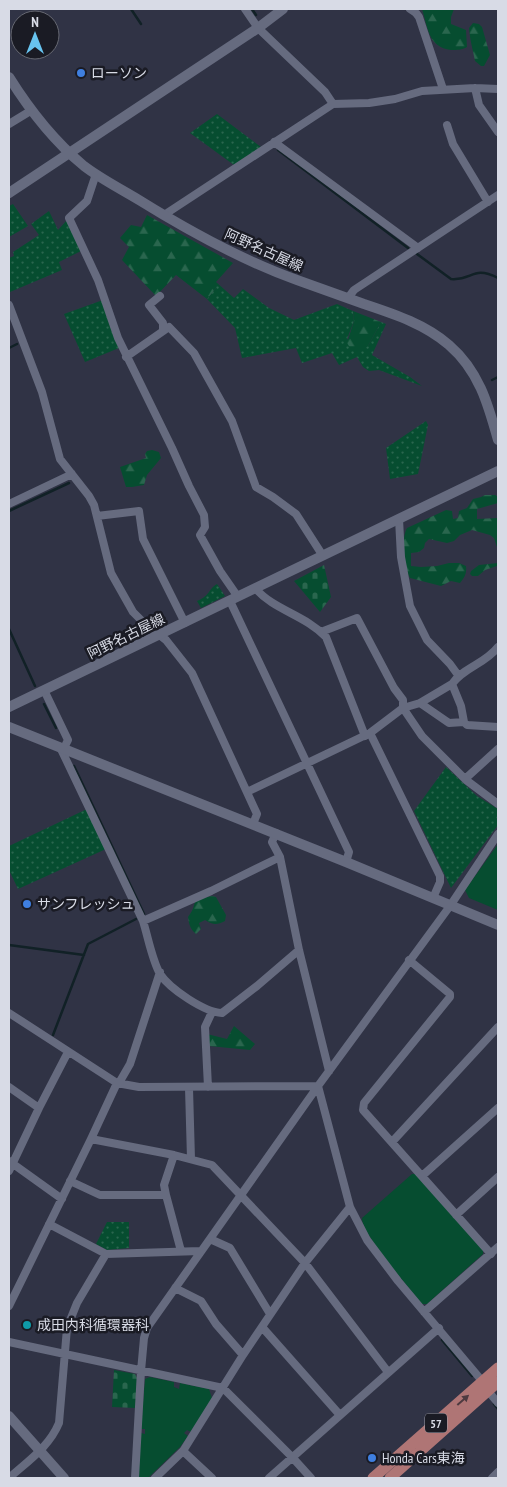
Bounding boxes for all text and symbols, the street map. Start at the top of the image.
north arrow [10,10,60,60]
text: N [31,13,39,31]
place label: ローソン [91,64,147,82]
marker: ローソン [75,67,87,79]
street label: 阿野名古屋線 [222,225,306,275]
street label: 阿野名古屋線 [84,609,168,663]
place label: サンフレッシュ [37,895,135,913]
marker: サンフレッシュ [21,898,33,910]
place label: 成田内科循環器科 [37,1316,149,1334]
marker: 成田内科循環器科 [21,1319,33,1331]
one-way arrow [456,1394,468,1406]
road number: 57 [425,1414,447,1432]
place label: Honda Cars東海 [382,1449,465,1467]
marker: Honda Cars東海 [366,1452,378,1464]

